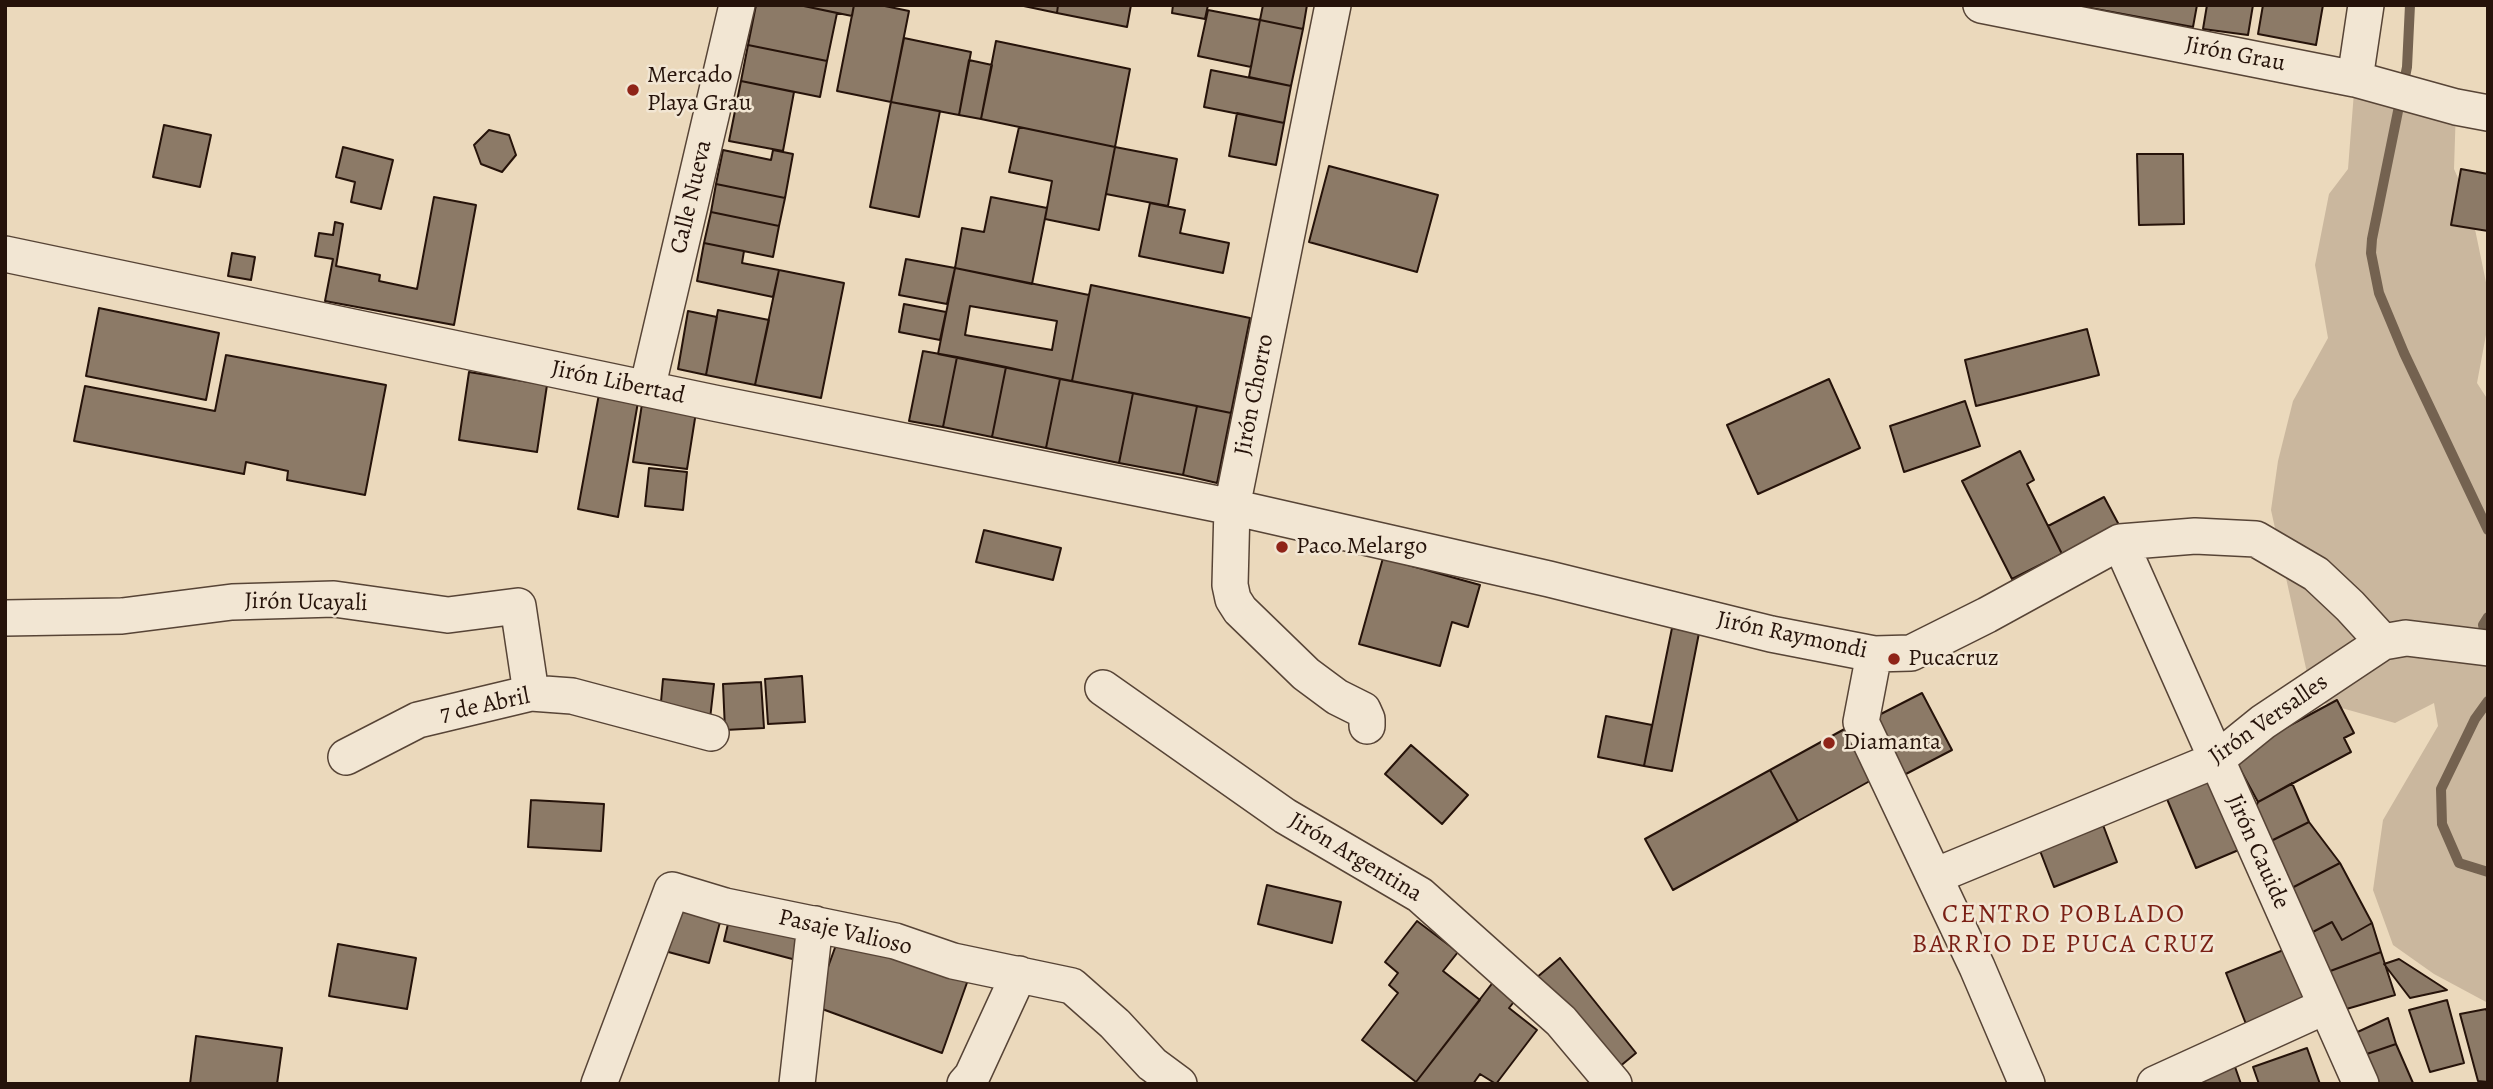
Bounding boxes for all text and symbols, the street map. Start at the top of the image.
street label: Jirón Grau [2182,31,2288,79]
place label: Mercado Playa Grau [647,62,752,118]
marker: Mercado Playa Grau [625,82,641,98]
street label: Calle Nueva [665,137,719,257]
street label: Jirón Chorro [1229,332,1281,458]
street label: Jirón Libertad [548,355,688,411]
place label: Paco Melargo [1296,533,1427,561]
marker: Paco Melargo [1274,539,1290,555]
street label: Jirón Ucayali [244,588,368,618]
street label: Jirón Raymondi [1714,606,1870,666]
place label: Pucacruz [1908,645,1999,673]
marker: Pucacruz [1886,651,1902,667]
street label: Jirón Versalles [2204,668,2334,772]
street label: 7 de Abril [438,682,532,730]
place label: Diamanta [1843,729,1941,757]
marker: Diamanta [1821,735,1837,751]
street label: Jirón Cauide [2219,790,2295,914]
street label: Jirón Argentina [1283,807,1427,909]
district label: CENTRO POBLADO BARRIO DE PUCA CRUZ [1914,900,2214,962]
street label: Pasaje Valioso [775,904,915,962]

